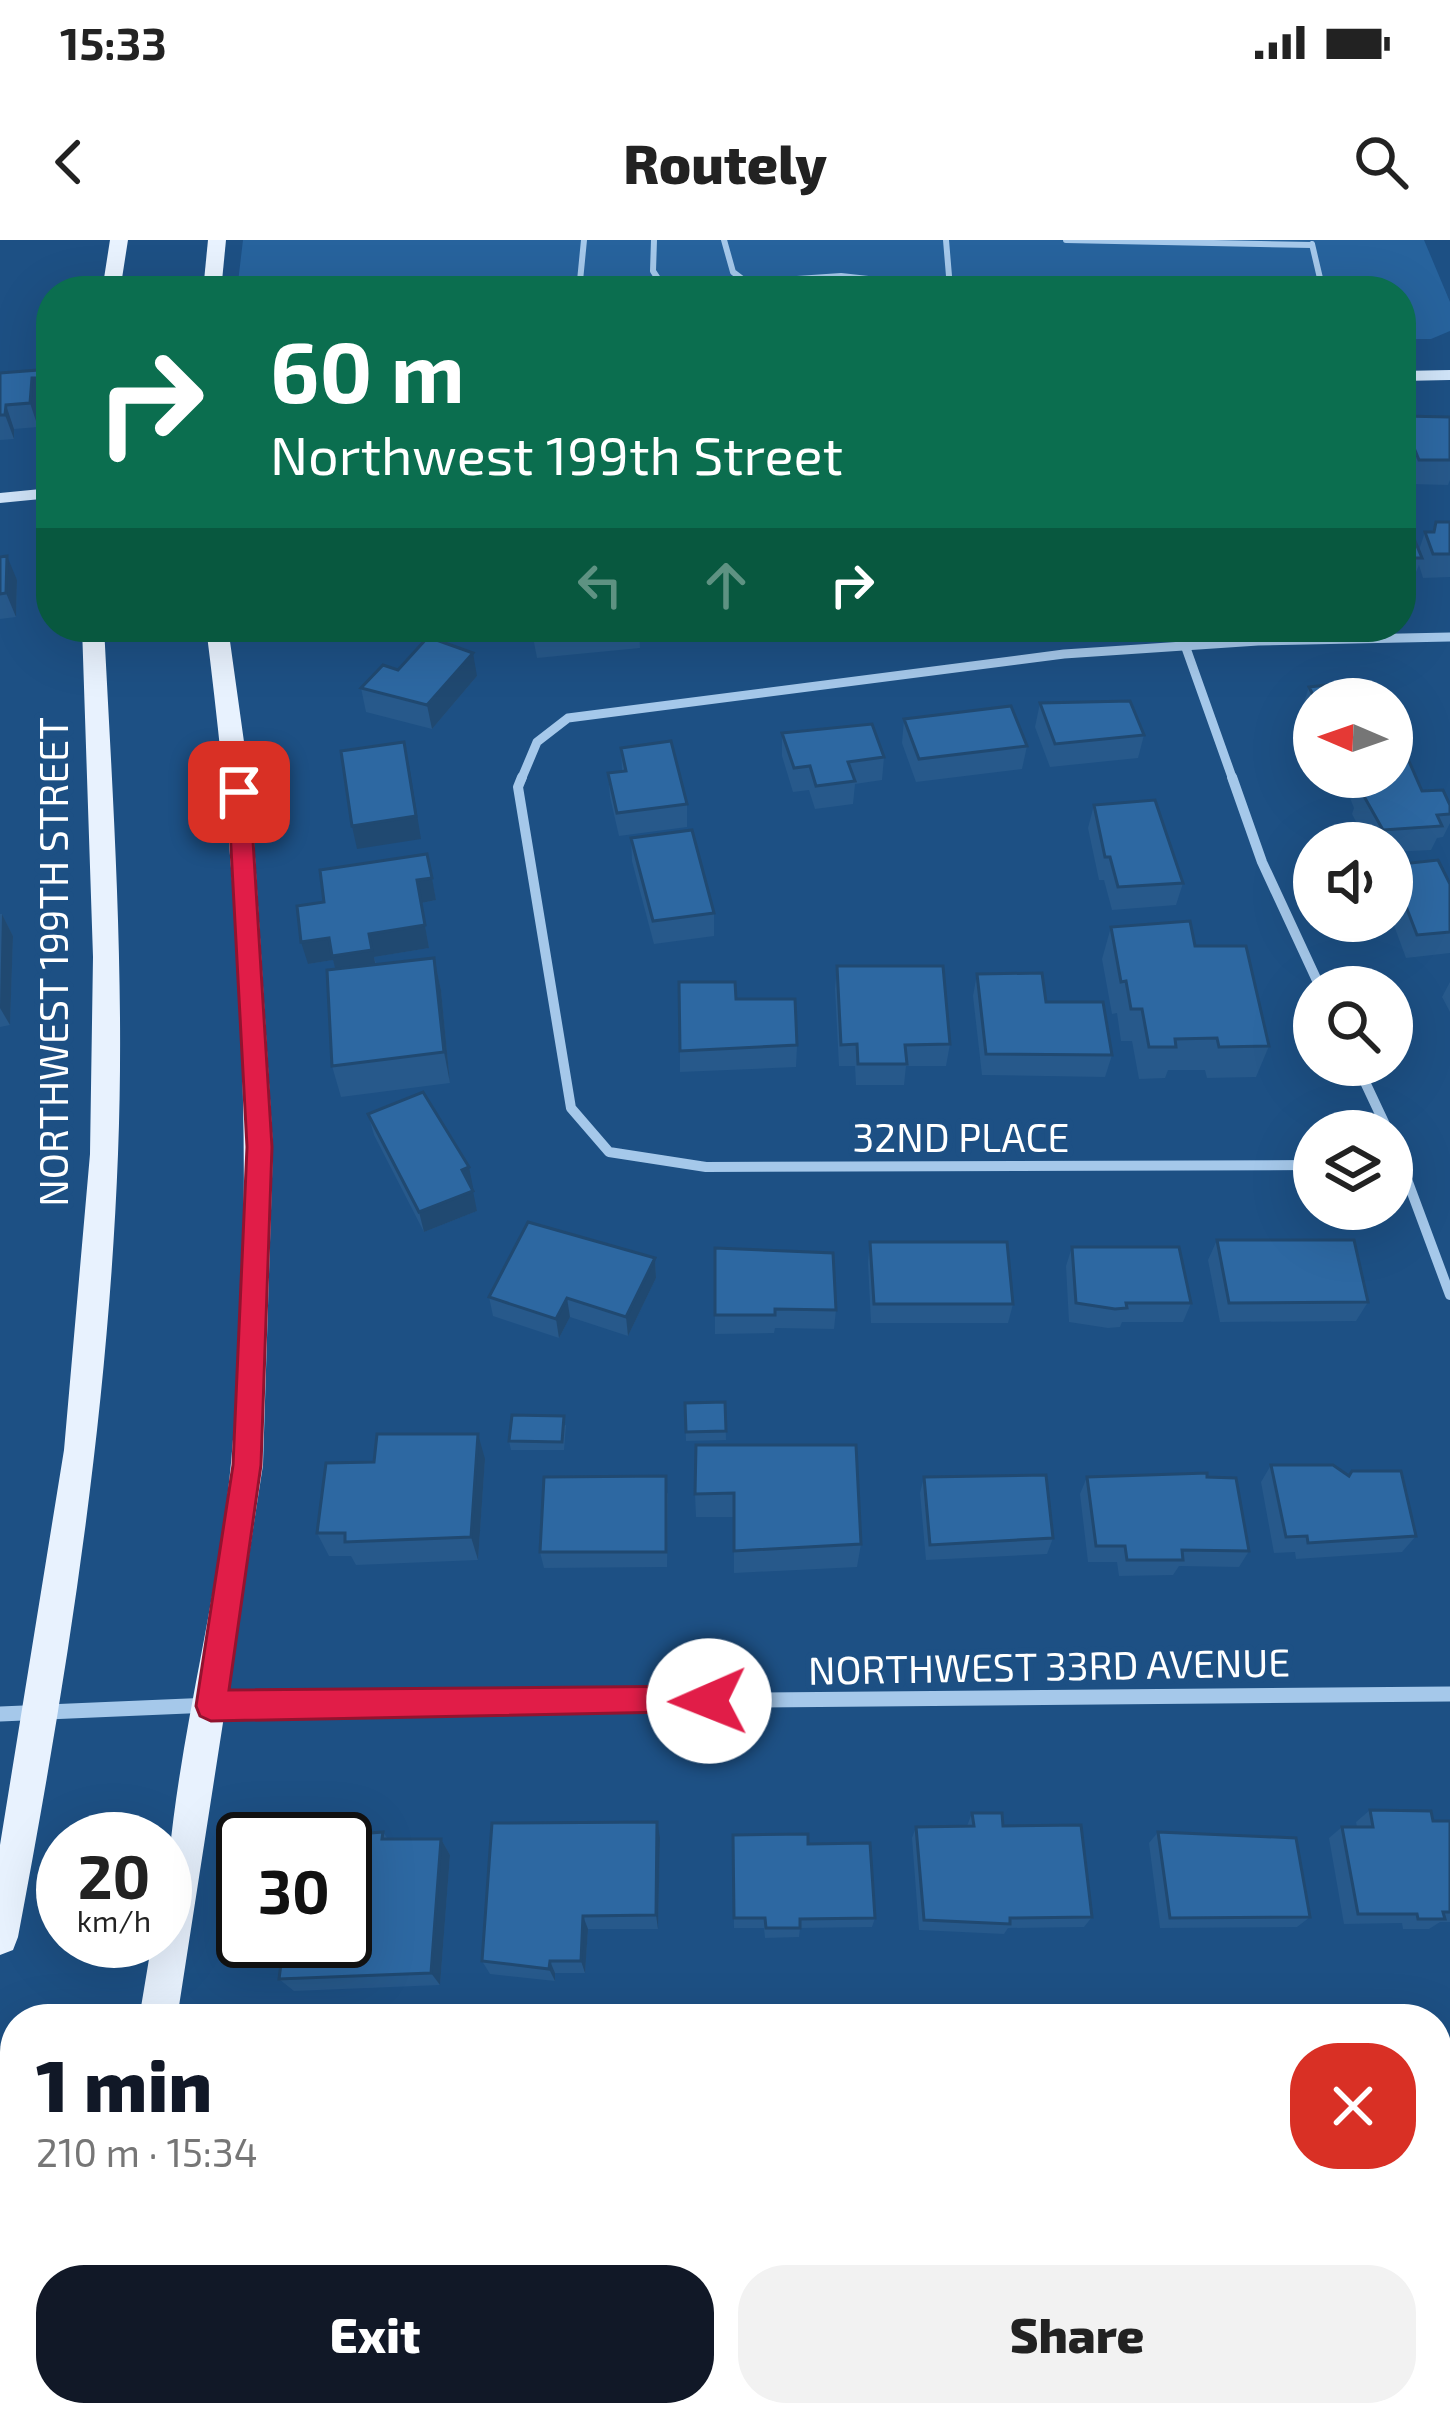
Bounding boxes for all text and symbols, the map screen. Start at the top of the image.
text: 15:33 [60,15,167,69]
icon: back [36,129,102,195]
icon: search [1348,129,1414,195]
text: Routely [623,130,827,195]
text: 60 m [270,319,465,420]
icon: right [72,324,228,480]
text: Northwest 199th Street [270,421,843,486]
icon: left [567,552,633,618]
icon: ahead [693,552,759,618]
icon: right [819,552,885,618]
north arrow [1293,678,1413,798]
map controls [1293,678,1413,1230]
street label: NORTHWEST 199TH STREET [29,717,76,1207]
pin [188,741,290,843]
icon: arrive [206,759,272,825]
button: sound [1293,822,1413,942]
button: search [1293,966,1413,1086]
button: layers [1293,1110,1413,1230]
street label: 32ND PLACE [853,1113,1069,1160]
street label: NORTHWEST 33RD AVENUE [808,1637,1290,1693]
position arrow [646,1638,772,1764]
speed limit sign: 30 [216,1812,372,1968]
text: 20 [78,1839,150,1911]
text: km/h [77,1902,151,1938]
text: 1 min [36,2040,212,2126]
button: close [1290,2043,1416,2169]
text: 210 m · 15:34 [36,2128,258,2175]
button: Exit [36,2265,714,2403]
button: Share [738,2265,1416,2403]

